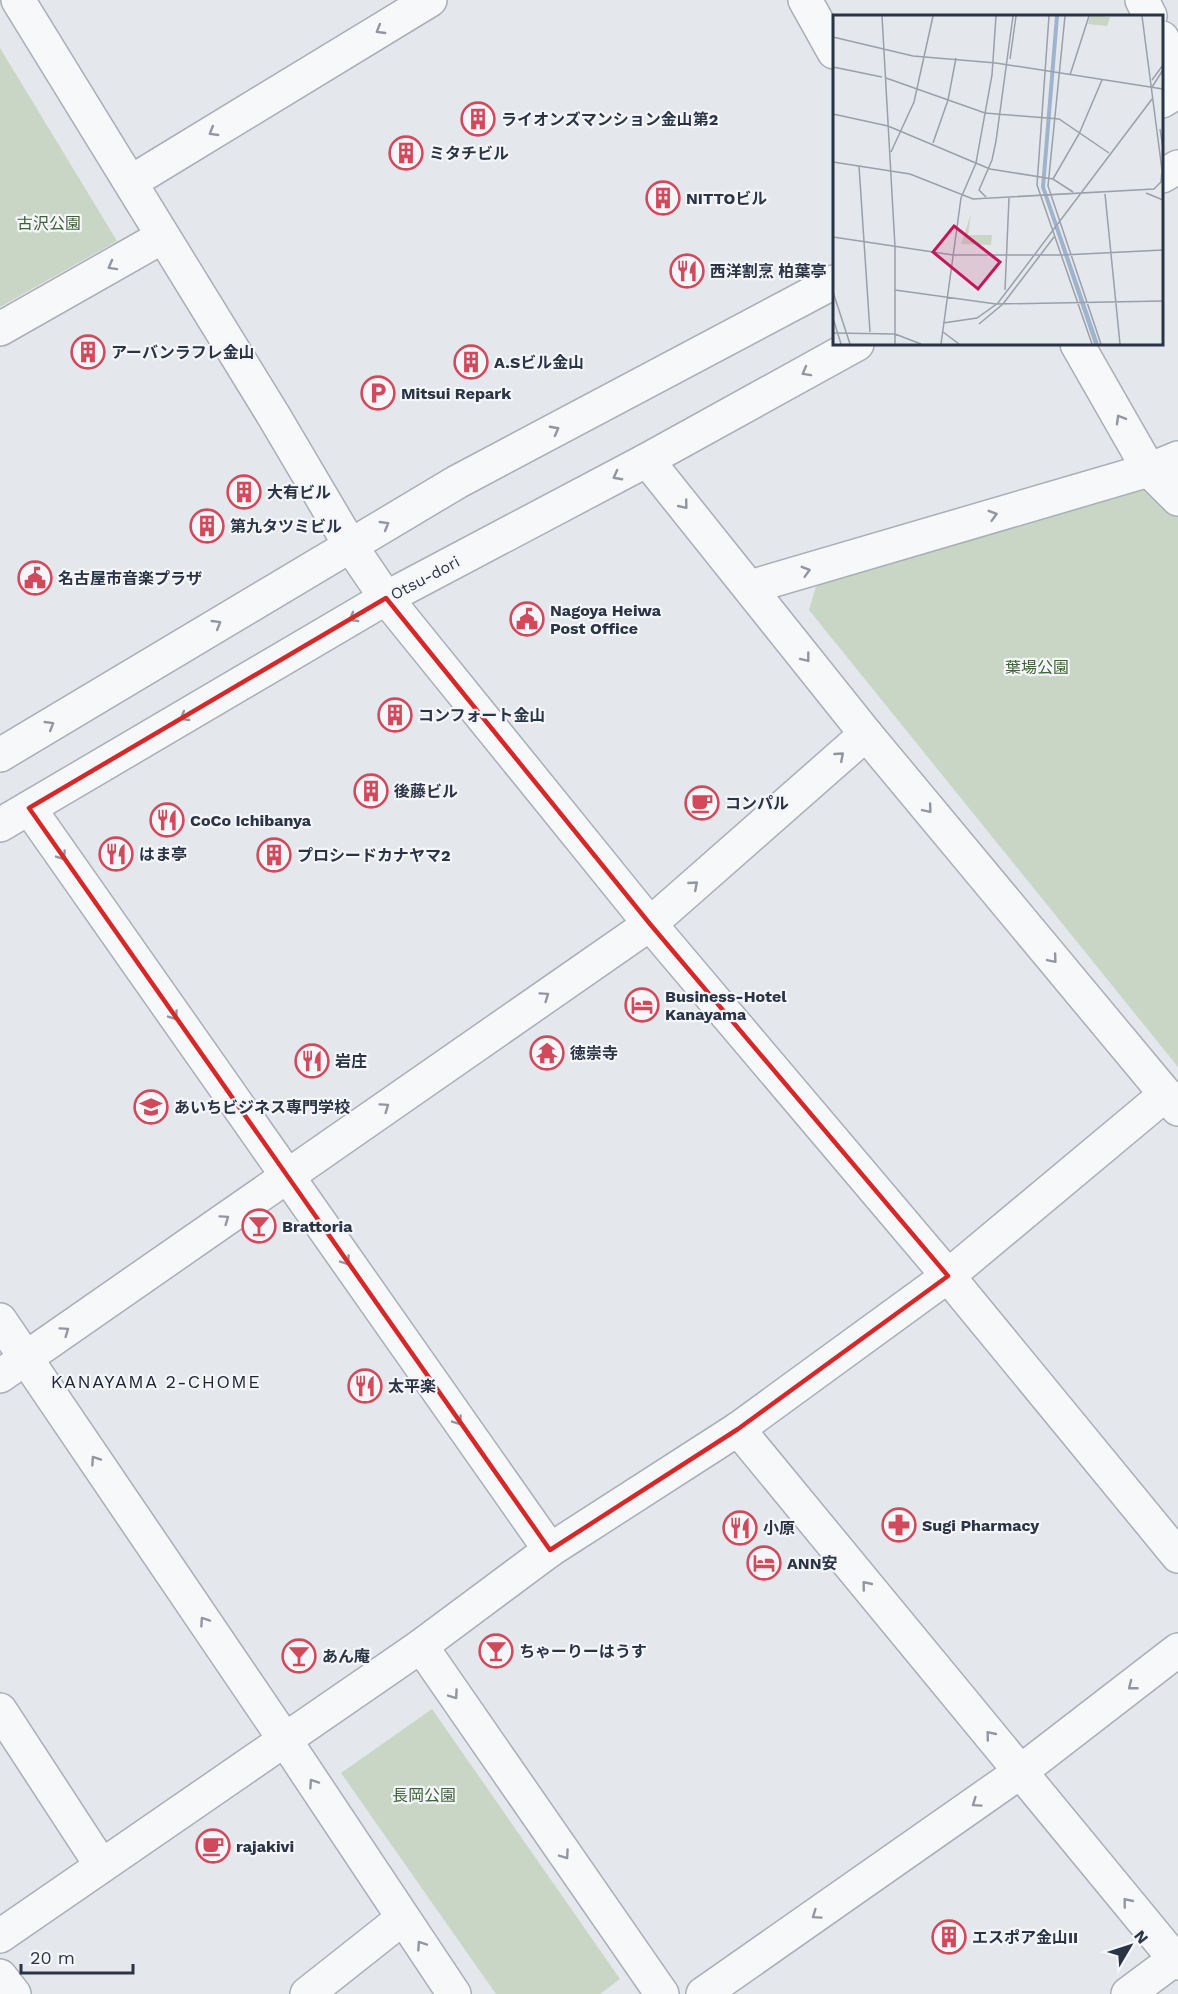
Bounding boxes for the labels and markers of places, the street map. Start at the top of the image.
building icon: ライオンズマンション金山第2 [460,101,496,137]
place label: ライオンズマンション金山第2 [501,110,718,129]
building icon: ミタチビル [388,135,424,171]
place label: ミタチビル [429,144,509,163]
building icon: NITTOビル [645,180,681,216]
place label: NITTOビル [686,189,767,208]
restaurant icon: 西洋割烹 柏葉亭 [669,253,705,289]
place label: 西洋割烹 柏葉亭 [710,262,827,281]
building icon: アーバンラフレ金山 [70,334,106,370]
place label: アーバンラフレ金山 [111,343,255,362]
building icon: A.Sビル金山 [453,344,489,380]
place label: A.Sビル金山 [494,353,584,372]
parking icon: Mitsui Repark [360,375,396,411]
place label: Mitsui Repark [401,384,511,403]
building icon: 大有ビル [226,474,262,510]
place label: 大有ビル [267,483,331,502]
building icon: 第九タツミビル [189,508,225,544]
place label: 第九タツミビル [230,517,342,536]
public building icon: 名古屋市音楽プラザ [17,560,53,596]
place label: 名古屋市音楽プラザ [58,569,202,588]
public building icon: Nagoya Heiwa Post Office [509,601,545,637]
place label: Nagoya Heiwa Post Office [550,601,662,638]
building icon: コンフォート金山 [377,697,413,733]
place label: コンフォート金山 [418,706,546,725]
building icon: 後藤ビル [353,773,389,809]
place label: 後藤ビル [394,782,458,801]
cafe icon: コンパル [684,785,720,821]
place label: コンパル [725,794,789,813]
restaurant icon: CoCo Ichibanya [149,802,185,838]
place label: CoCo Ichibanya [190,811,312,830]
restaurant icon: はま亭 [98,836,134,872]
building icon: プロシードカナヤマ2 [256,837,292,873]
place label: はま亭 [139,845,187,864]
place label: プロシードカナヤマ2 [297,846,451,865]
hotel icon: Business-Hotel Kanayama [624,987,660,1023]
place label: Business-Hotel Kanayama [665,987,787,1024]
temple icon: 徳崇寺 [529,1035,565,1071]
restaurant icon: 岩庄 [294,1043,330,1079]
place label: 徳崇寺 [570,1044,618,1063]
place label: 岩庄 [335,1052,367,1071]
school or university icon: あいちビジネス専門学校 [133,1089,169,1125]
place label: あいちビジネス専門学校 [174,1098,350,1117]
bar icon: Brattoria [241,1208,277,1244]
place label: Brattoria [282,1217,353,1236]
restaurant icon: 太平楽 [347,1368,383,1404]
place label: 太平楽 [388,1377,436,1396]
pharmacy icon: Sugi Pharmacy [881,1507,917,1543]
restaurant icon: 小原 [722,1510,758,1546]
place label: Sugi Pharmacy [922,1516,1040,1535]
place label: 小原 [763,1519,795,1538]
hotel icon: ANN安 [746,1545,782,1581]
place label: ANN安 [787,1554,838,1573]
bar icon: ちゃーりーはうす [478,1633,514,1669]
bar icon: あん庵 [281,1638,317,1674]
place label: ちゃーりーはうす [519,1642,647,1661]
place label: あん庵 [322,1647,370,1666]
cafe icon: rajakivi [195,1828,231,1864]
place label: rajakivi [236,1837,294,1856]
building icon: エスポア金山II [931,1919,967,1955]
place label: エスポア金山II [972,1928,1078,1947]

